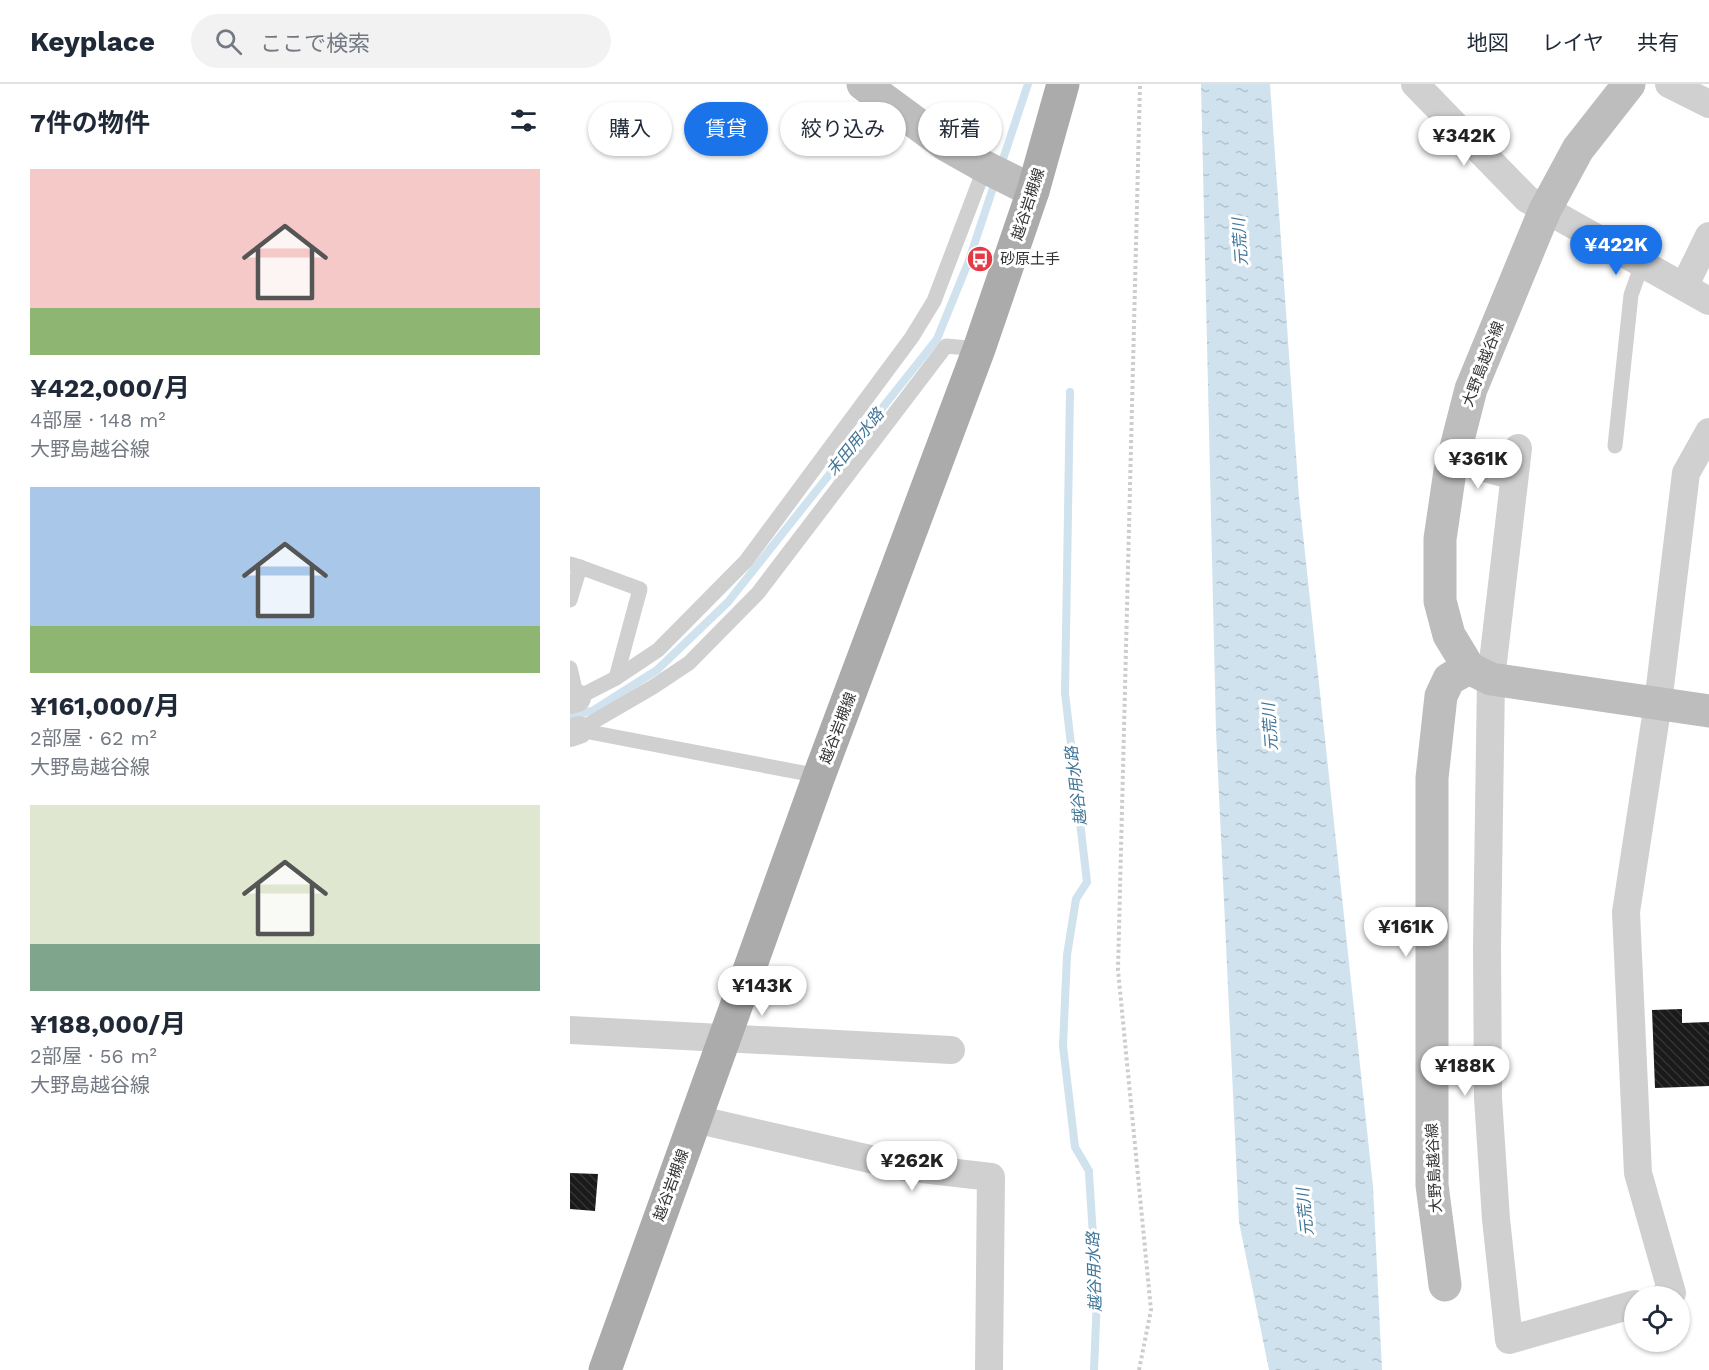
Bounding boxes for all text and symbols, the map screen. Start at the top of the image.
search box [191,14,611,68]
text: Keyplace [30,25,155,58]
icon: search [212,25,245,58]
text: 地図 [1467,30,1509,55]
text: レイヤ [1542,30,1604,55]
text: 共有 [1637,30,1679,55]
text: ここで検索 [260,31,370,56]
chip: 購入 [588,102,672,156]
chip: 賃貸 [684,102,768,156]
chip: 絞り込み [780,102,906,156]
chip: 新着 [918,102,1002,156]
icon: filters [507,104,540,137]
text: 7件の物件 [30,108,150,138]
pin: ¥342K [1422,116,1506,167]
text: ¥342K [1432,123,1496,147]
street label: 越谷岩槻線 [1008,166,1048,243]
icon: home [231,208,339,316]
water label: 元荒川 [1229,215,1251,267]
pin: ¥422K [1574,225,1658,276]
text: ¥422K [1584,232,1648,256]
bus stop icon: 砂原土手 [965,244,995,274]
place label: 砂原土手 [1000,250,1060,268]
street label: 大野島越谷線 [1458,319,1508,409]
text: ¥422,000/月 [30,373,190,403]
water label: 末田用水路 [822,403,889,479]
text: 4部屋 · 148 m² [30,408,166,432]
text: 大野島越谷線 [30,437,150,461]
pin: ¥361K [1436,439,1520,490]
text: ¥361K [1448,446,1508,470]
icon: home [231,526,339,634]
street label: 越谷岩槻線 [816,690,860,767]
text: ¥161,000/月 [30,691,180,721]
water label: 元荒川 [1259,700,1281,752]
text: 2部屋 · 62 m² [30,726,157,750]
water label: 越谷用水路 [1061,743,1090,827]
text: 大野島越谷線 [30,755,150,779]
icon: home [231,844,339,952]
pin: ¥161K [1364,907,1448,958]
text: ¥161K [1378,914,1434,938]
pin: ¥143K [720,966,804,1017]
text: ¥143K [732,973,792,997]
text: ¥188,000/月 [30,1009,186,1039]
text: 2部屋 · 56 m² [30,1044,157,1068]
pin: ¥188K [1423,1046,1507,1097]
text: ¥188K [1435,1053,1495,1077]
text: 大野島越谷線 [30,1073,150,1097]
street label: 大野島越谷線 [1423,1123,1445,1213]
pin: ¥262K [870,1141,954,1192]
street label: 越谷岩槻線 [649,1147,692,1224]
text: ¥262K [880,1148,944,1172]
water label: 元荒川 [1293,1185,1317,1237]
water label: 越谷用水路 [1083,1230,1105,1312]
map controls [1624,1286,1690,1352]
button: locate [1624,1286,1690,1352]

